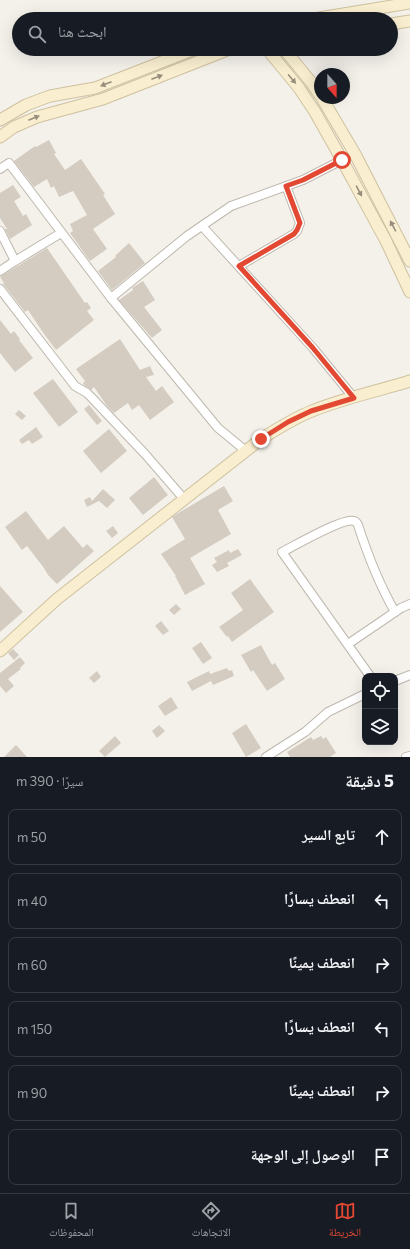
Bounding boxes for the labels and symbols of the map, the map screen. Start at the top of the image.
north arrow [314,68,350,104]
one-way arrow [152,74,164,80]
one-way arrow [287,74,296,85]
one-way arrow [100,81,112,87]
one-way arrow [28,115,40,121]
route start [333,151,351,169]
one-way arrow [355,185,362,196]
one-way arrow [389,220,396,232]
route end [252,430,270,448]

